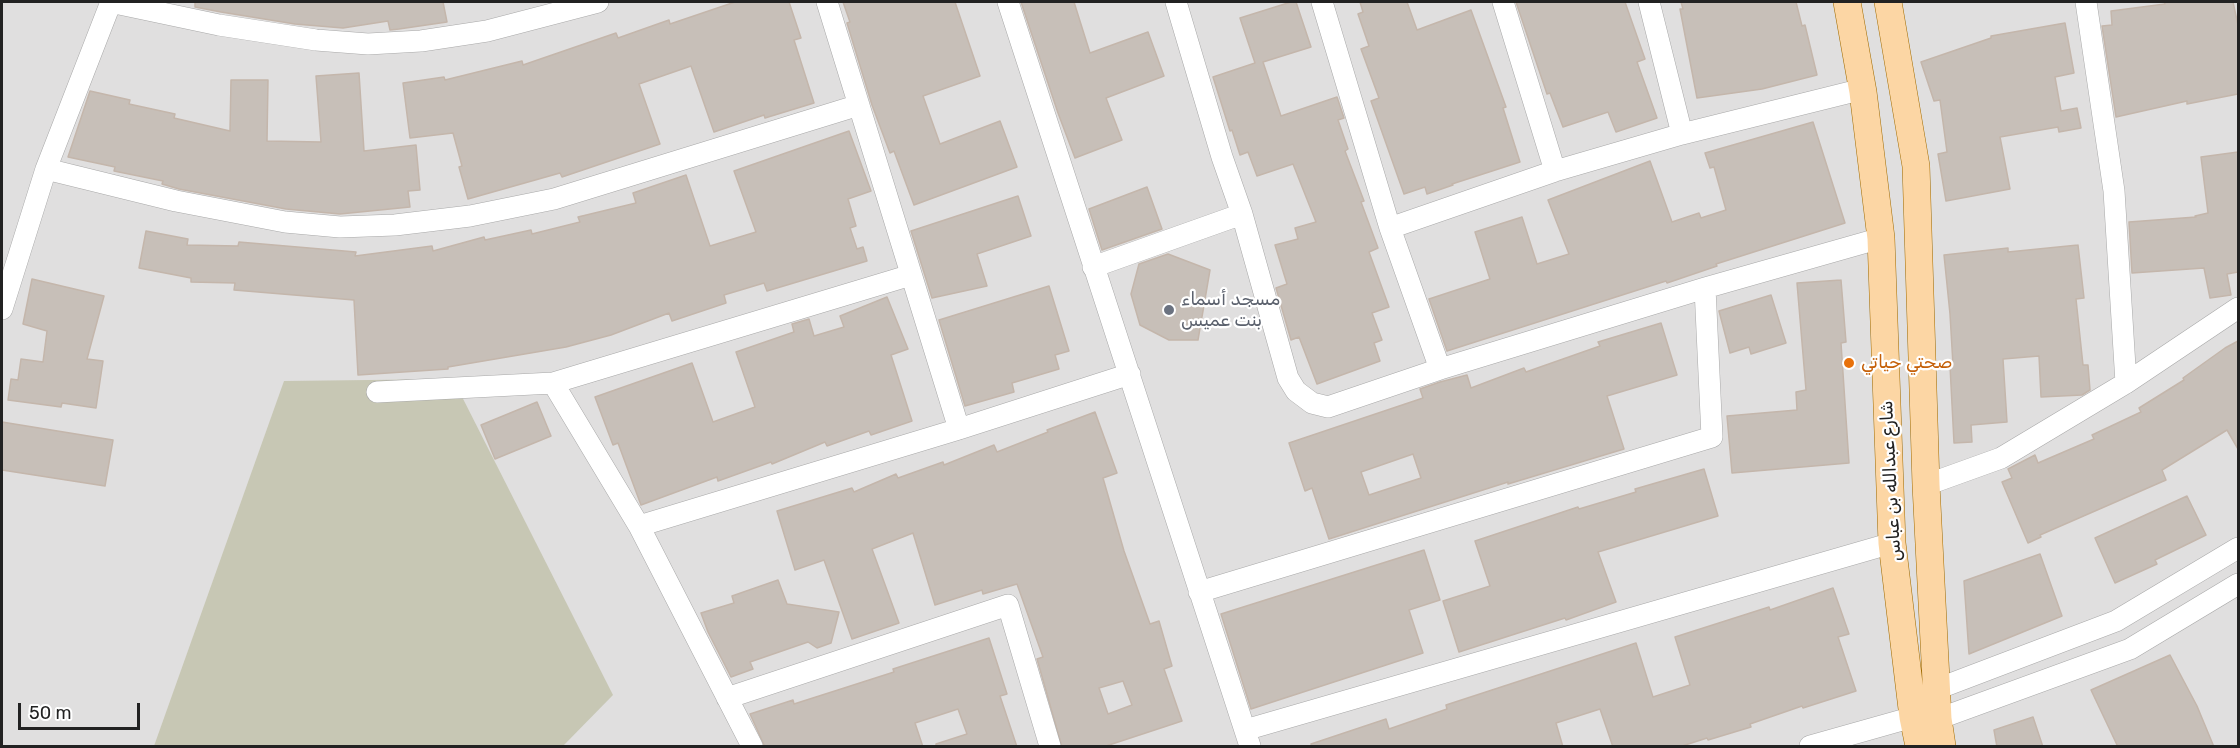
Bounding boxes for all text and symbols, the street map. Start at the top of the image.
place label: مسجد أسماء بنت عميس [1181,289,1280,332]
marker: مسجد أسماء بنت عميس [1162,303,1176,317]
place label: صحتي حياتي [1861,352,1952,374]
marker: صحتي حياتي [1842,356,1856,370]
street label: شارع عبدالله بن عباس [1876,400,1906,562]
scale bar [21,691,142,729]
text: 50 m [29,702,72,724]

